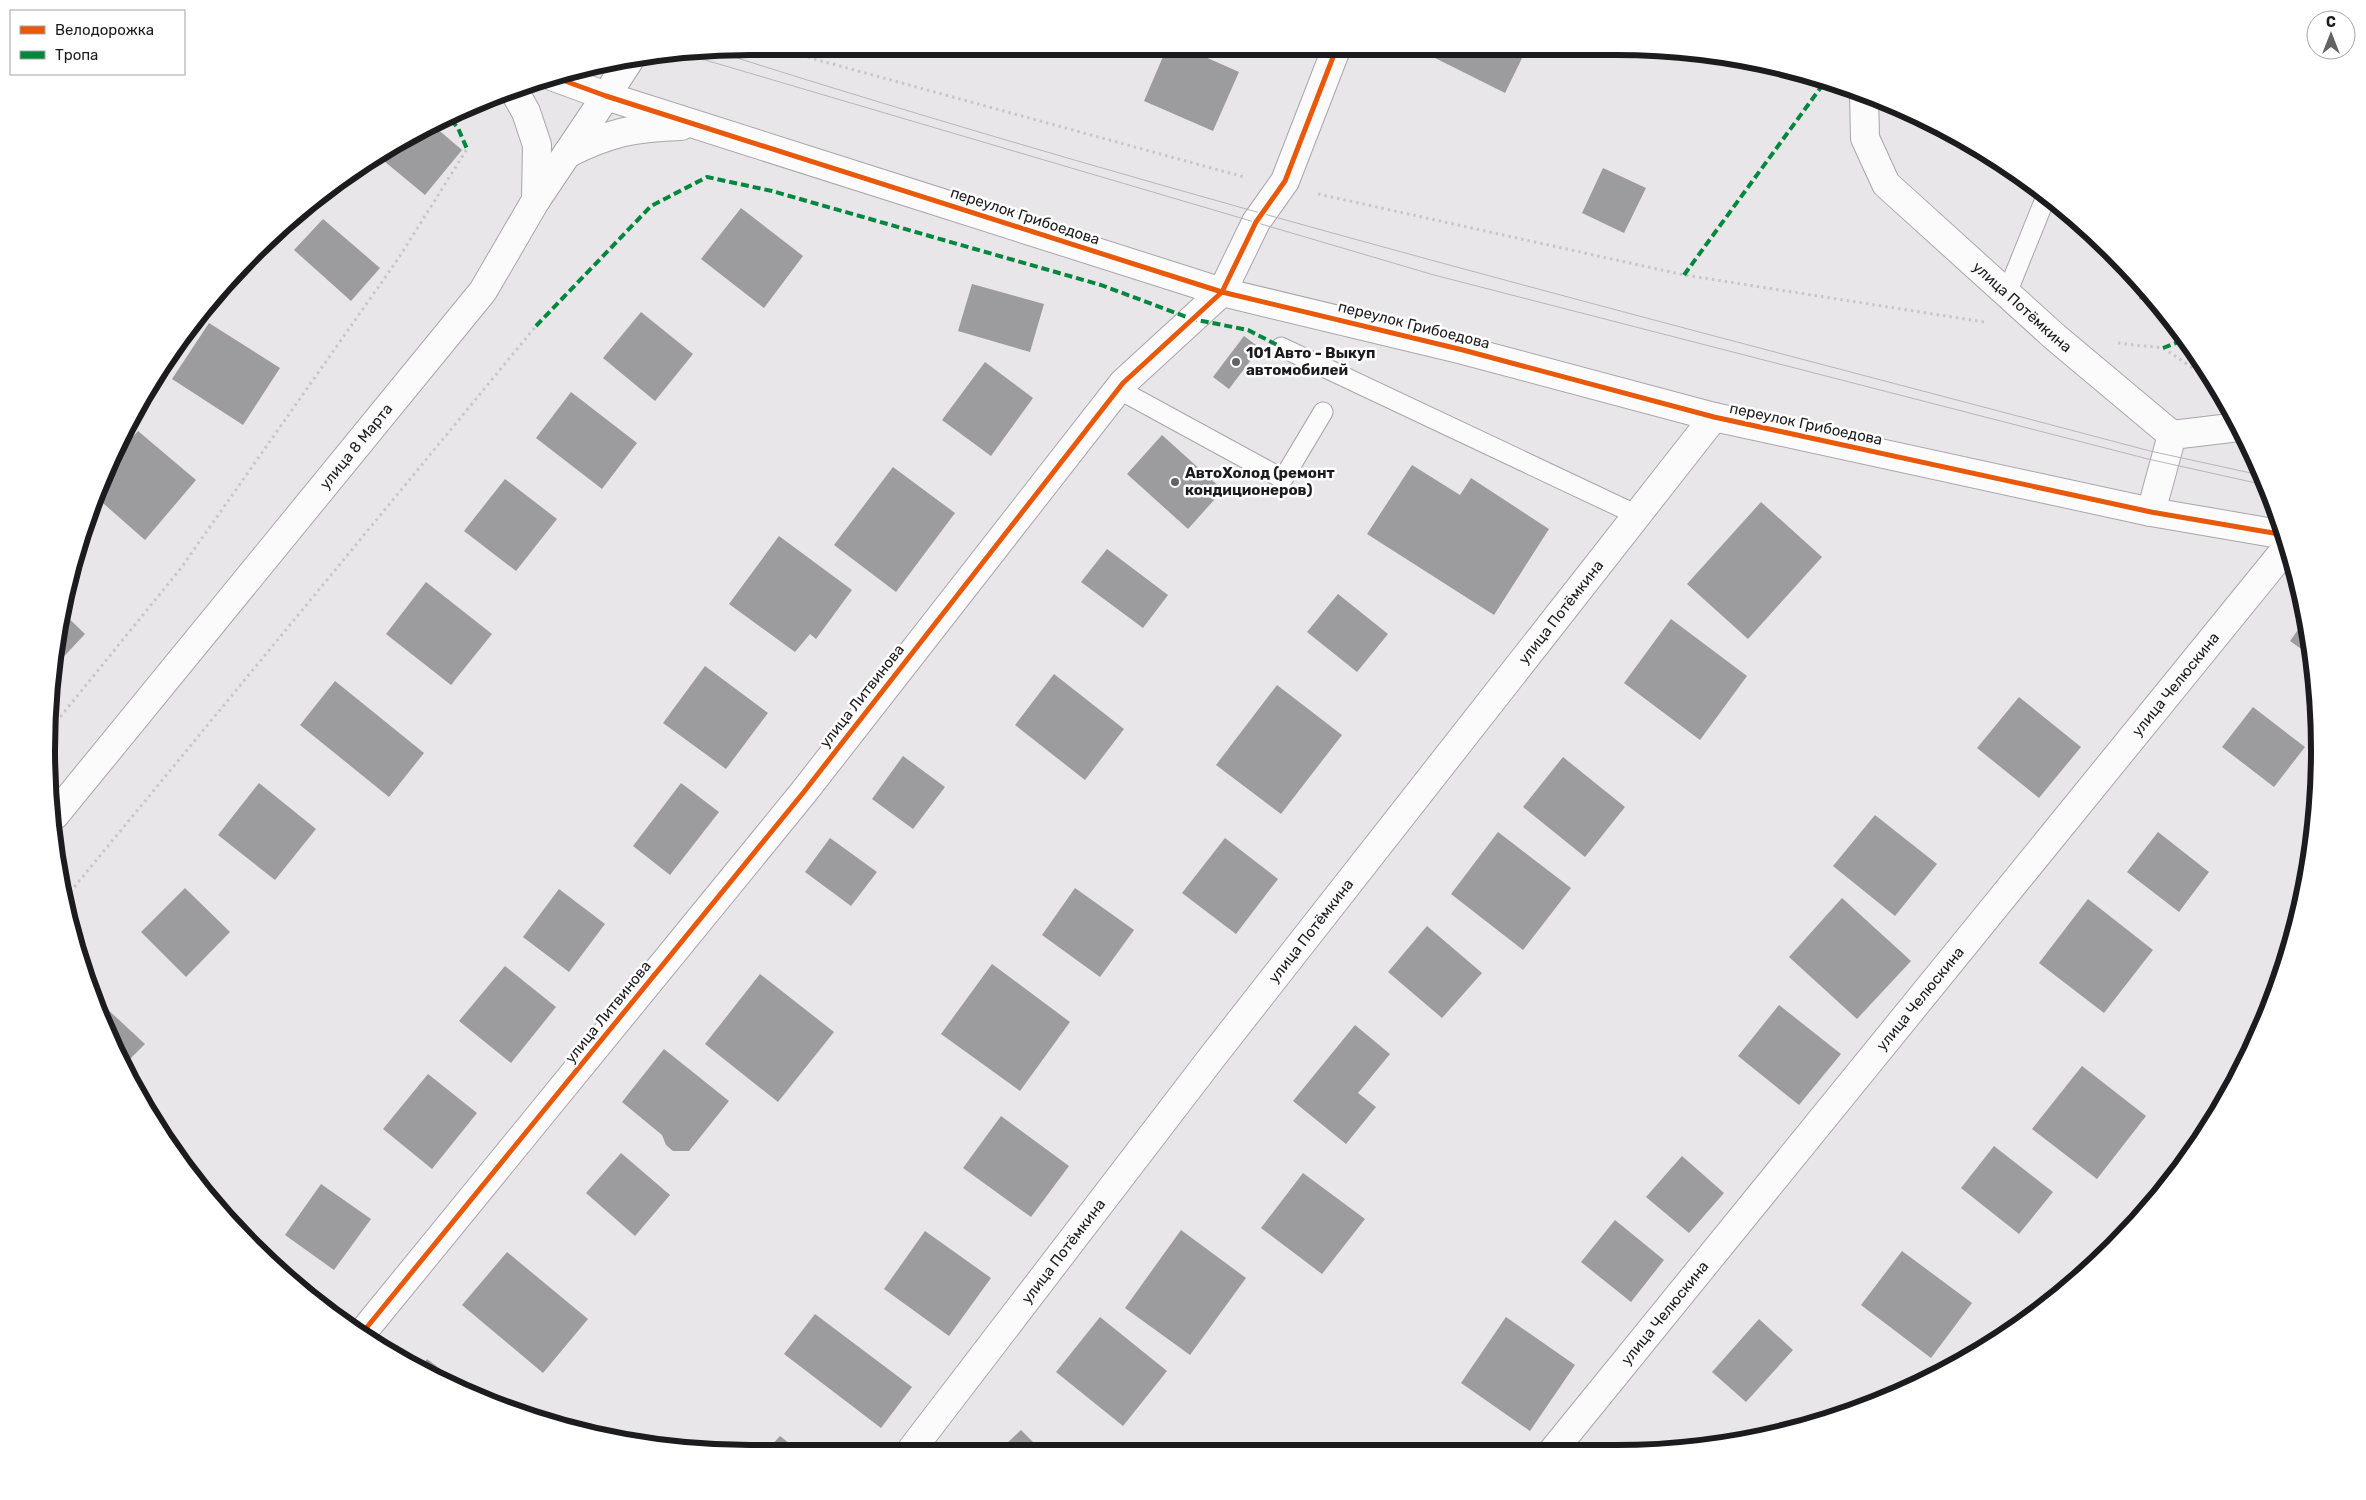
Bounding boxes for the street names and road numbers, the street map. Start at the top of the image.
street label: переулок Грибоедова [948,183,1102,249]
street label: улица Потёмкина [1969,258,2075,356]
street label: переулок Грибоедова [1336,297,1492,353]
street label: переулок Грибоедова [1728,399,1884,449]
street label: улица 8 Марта [316,400,396,493]
street label: улица Потёмкина [1515,557,1607,668]
street label: улица Челюскина [2128,629,2223,740]
street label: улица Литвинова [816,641,908,751]
street label: улица Потёмкина [1265,875,1357,986]
street label: улица Челюскина [1873,943,1968,1054]
street label: улица Литвинова [561,957,655,1067]
street label: улица Потёмкина [1018,1195,1109,1307]
street label: улица Челюскина [1617,1257,1712,1369]

